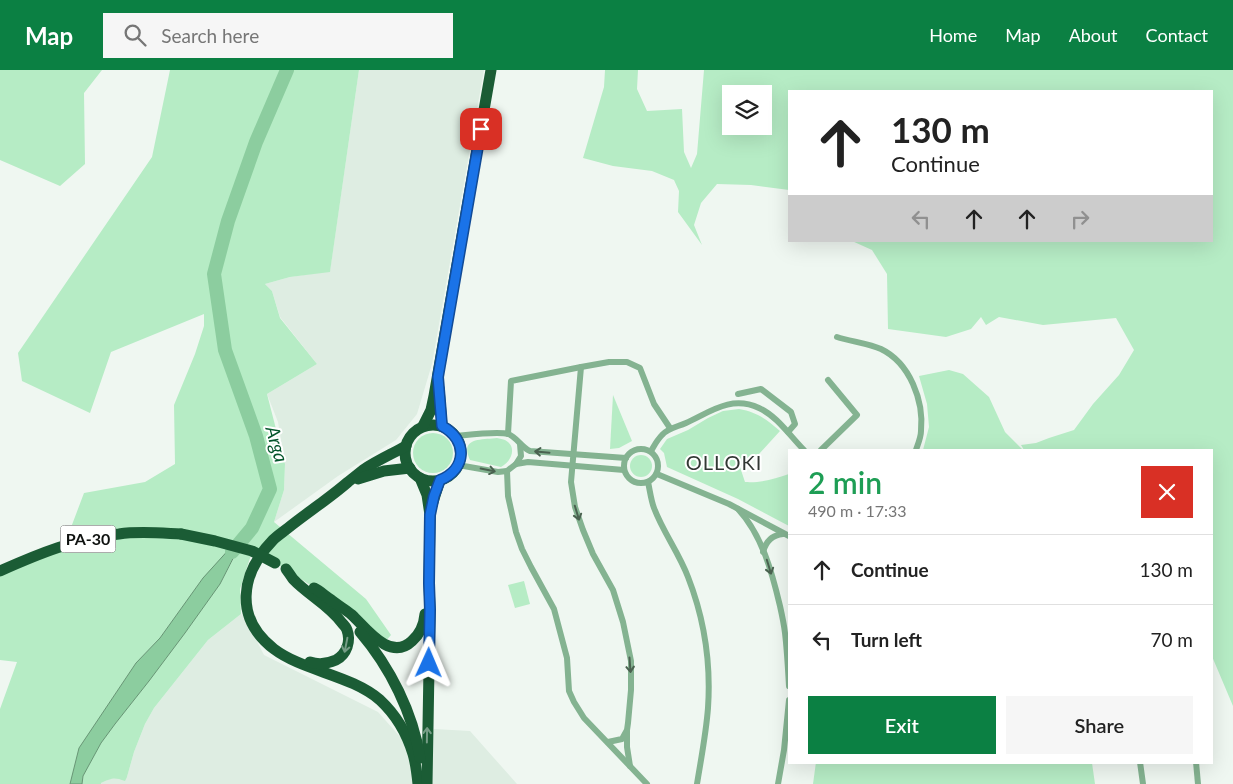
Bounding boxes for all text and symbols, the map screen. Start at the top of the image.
search box [103,13,453,58]
text: Map [25,21,73,50]
icon: search [121,21,149,49]
text: Search here [161,24,259,47]
text: Home [929,24,977,46]
text: Map [1005,24,1041,46]
text: About [1069,24,1118,46]
text: Contact [1146,24,1208,46]
map controls [722,85,772,135]
button: layers [722,85,772,135]
pin [460,108,502,150]
text: 130 m [891,108,990,150]
icon: ahead [808,110,873,175]
icon: arrive [467,115,495,143]
text: Continue [891,150,980,177]
icon: left [907,205,935,233]
icon: ahead [960,205,988,233]
icon: ahead [1013,205,1041,233]
icon: right [1066,205,1094,233]
water label: Arga [261,422,294,465]
one-way arrow [535,447,551,456]
district label: OLLOKI [686,450,762,474]
text: 2 min [808,464,882,500]
one-way arrow [480,466,496,475]
button: close [1141,466,1193,518]
text: 490 m · 17:33 [808,501,907,520]
one-way arrow [573,504,582,520]
road number: PA-30 [61,526,116,552]
icon: ahead [808,556,836,584]
one-way arrow [764,558,774,574]
text: Continue [851,558,929,581]
text: 130 m [1139,558,1193,581]
icon: left [808,626,836,654]
text: Turn left [851,628,922,651]
text: 70 m [1150,628,1193,651]
one-way arrow [341,636,350,652]
position arrow [402,636,454,688]
one-way arrow [626,657,635,673]
button: Exit [808,696,996,754]
button: Share [1006,696,1193,754]
one-way arrow [423,728,432,744]

